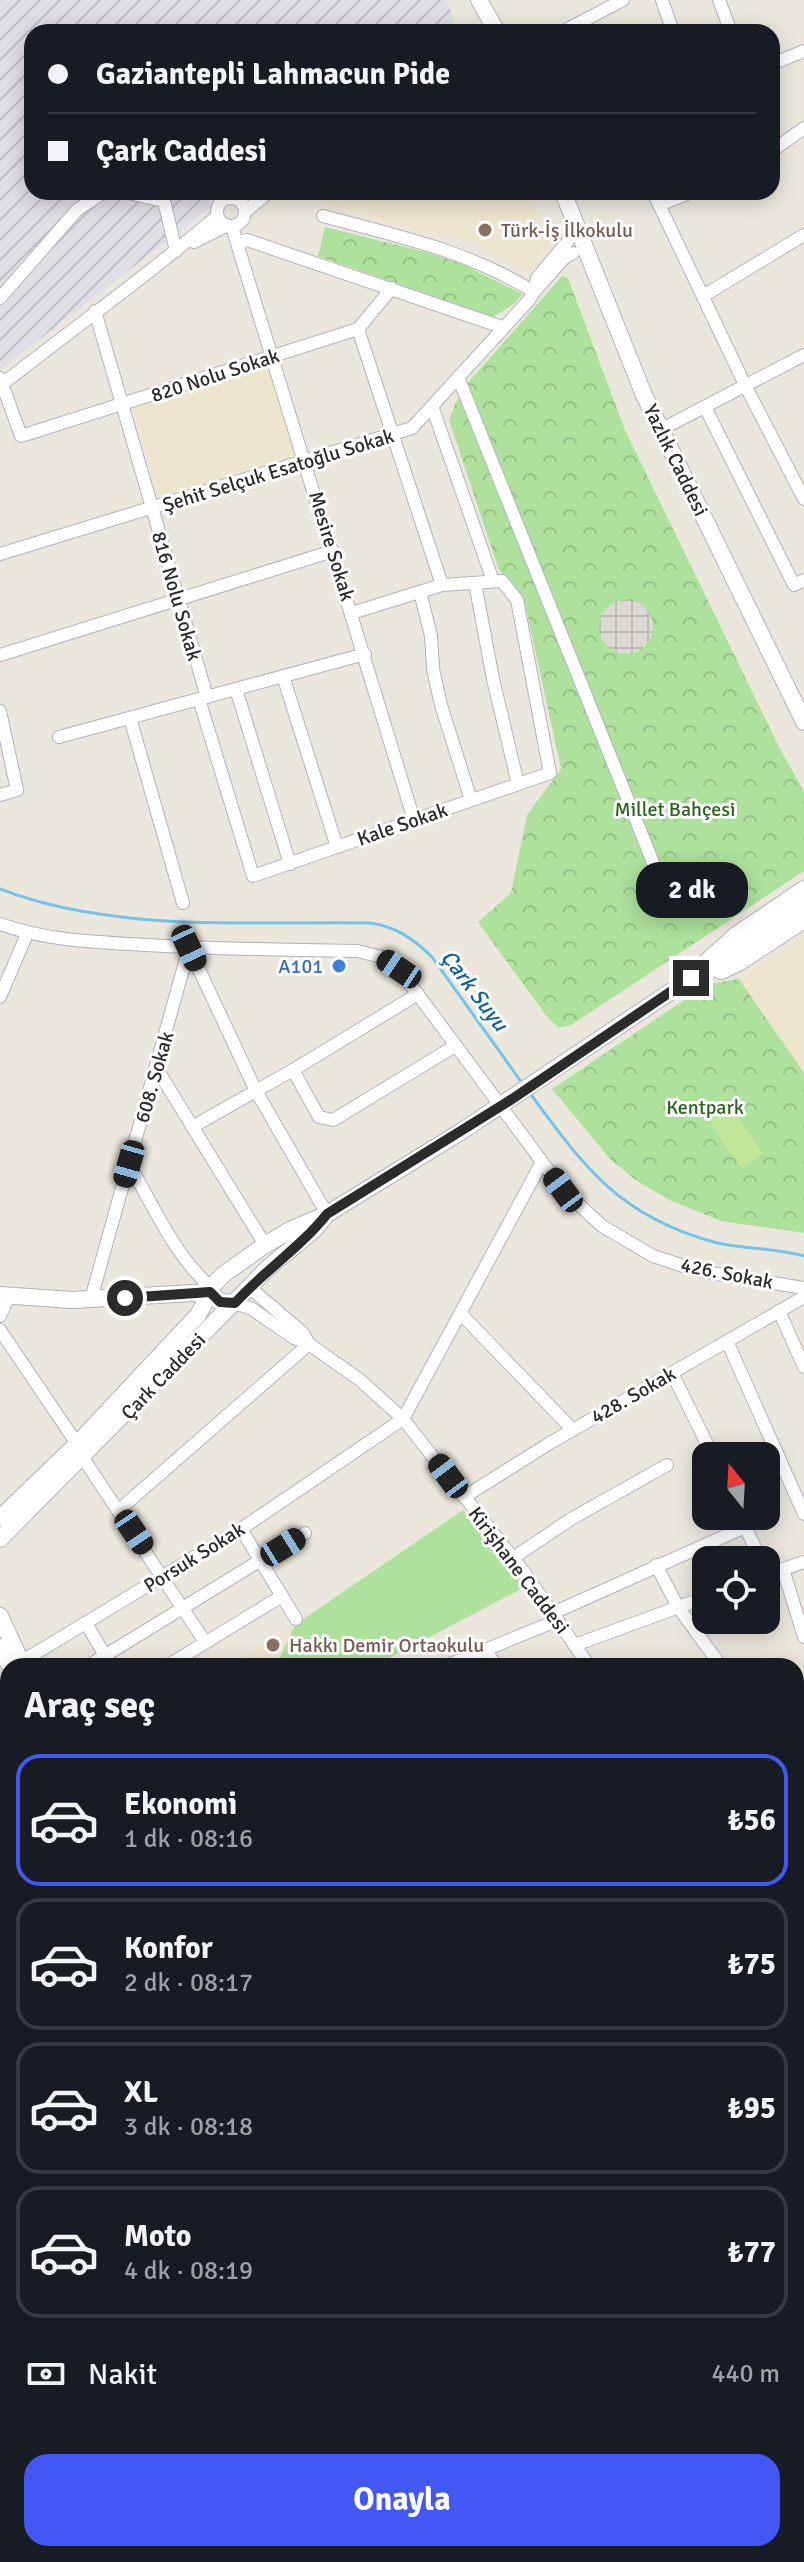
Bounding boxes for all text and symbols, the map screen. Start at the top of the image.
text: Gaziantepli Lahmacun Pide [96,56,450,93]
text: Çark Caddesi [96,133,267,170]
place label: Türk-İş İlkokulu [501,218,633,243]
marker: Türk-İş İlkokulu [476,221,494,239]
street label: 820 Nolu Sokak [148,343,283,408]
street label: Yazlık Caddesi [638,400,713,520]
street label: Şehit Selçuk Esatoğlu Sokak [159,423,397,518]
street label: Mesire Sokak [303,488,360,604]
street label: 816 Nolu Sokak [146,529,207,664]
street label: Kale Sokak [354,797,451,852]
park label: Millet Bahçesi [615,797,735,822]
callout: 2 dk [635,862,747,918]
text: 2 dk [668,874,716,906]
car [168,921,210,975]
water label: Çark Suyu [435,944,515,1038]
car [372,946,426,992]
place label: A101 [278,954,323,979]
marker: A101 [330,957,348,975]
route end [673,960,709,996]
street label: 608. Sokak [130,1029,179,1126]
park label: Kentpark [666,1095,744,1120]
car [111,1138,147,1190]
car [539,1164,587,1216]
street label: 426. Sokak [678,1252,775,1295]
route start [107,1280,143,1316]
street label: Çark Caddesi [116,1328,211,1425]
street label: 428. Sokak [586,1361,680,1430]
north arrow [692,1442,780,1530]
map controls [692,1442,780,1634]
car [424,1450,472,1502]
street label: Kirişhane Caddesi [463,1502,575,1639]
car [111,1505,157,1559]
street label: Porsuk Sokak [139,1517,249,1598]
car [256,1524,310,1570]
button: locate [692,1546,780,1634]
place label: Hakkı Demir Ortaokulu [289,1633,484,1658]
marker: Hakkı Demir Ortaokulu [264,1636,282,1654]
text: Araç seç [24,1683,155,1728]
icon: car [28,1784,100,1856]
text: Ekonomi [124,1786,237,1823]
text: ₺56 [727,1802,776,1839]
text: 1 dk · 08:16 [124,1823,253,1855]
icon: car [28,1928,100,2000]
text: Konfor [124,1930,213,1967]
text: ₺75 [727,1946,776,1983]
text: 2 dk · 08:17 [124,1967,253,1999]
icon: car [28,2072,100,2144]
text: XL [124,2074,158,2111]
text: ₺95 [727,2090,776,2127]
text: 3 dk · 08:18 [124,2111,253,2143]
icon: car [28,2216,100,2288]
text: Moto [124,2218,191,2255]
text: ₺77 [727,2234,776,2271]
text: 4 dk · 08:19 [124,2255,253,2287]
icon: cash [24,2352,68,2396]
text: Nakit [88,2356,157,2393]
text: 440 m [711,2358,780,2390]
button: Onayla [24,2454,780,2546]

